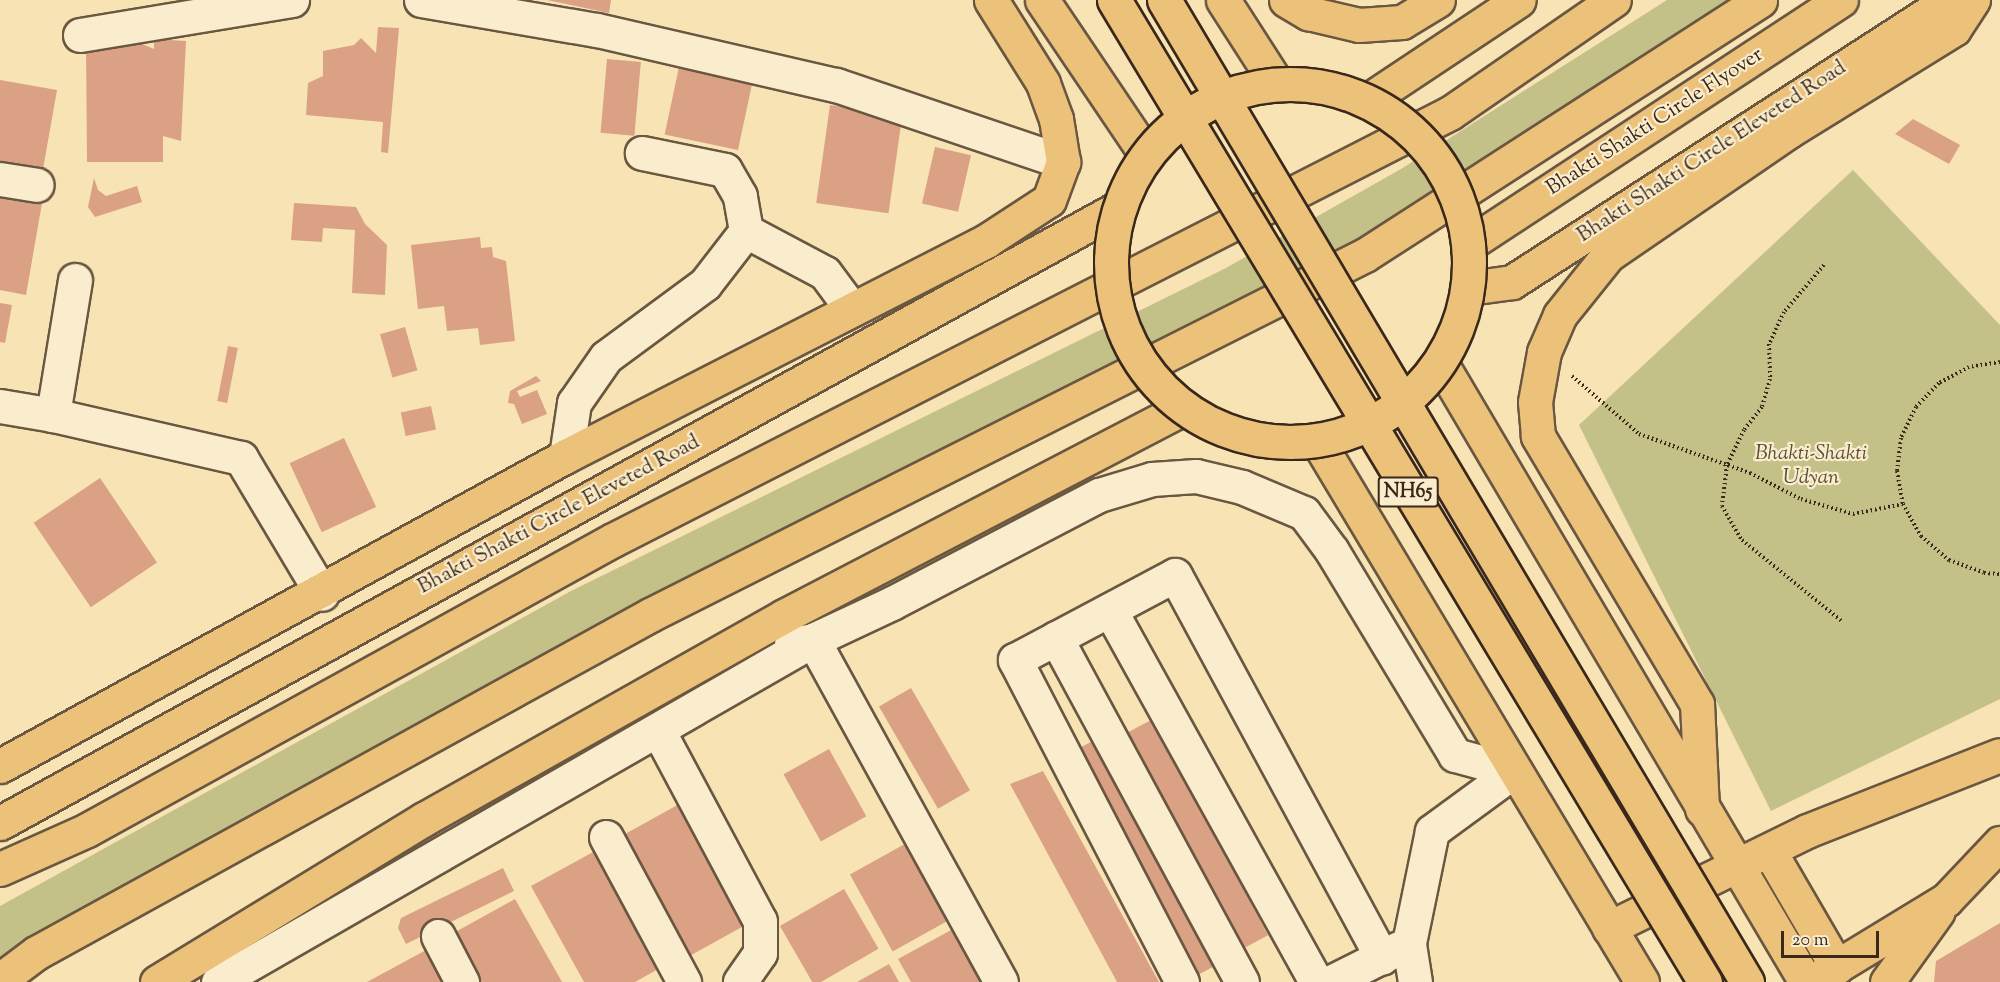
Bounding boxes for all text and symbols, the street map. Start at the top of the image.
street label: Bhakti Shakti Circle Flyover [1542,42,1768,202]
street label: Bhakti Shakti Circle Eleveted Road [1573,56,1851,248]
street label: Bhakti Shakti Circle Eleveted Road [414,430,704,600]
park label: Bhakti-Shakti Udyan [1755,441,1867,491]
road number: NH65 [1376,475,1440,509]
scale bar [1784,919,1882,957]
text: 20 m [1792,928,1829,954]

